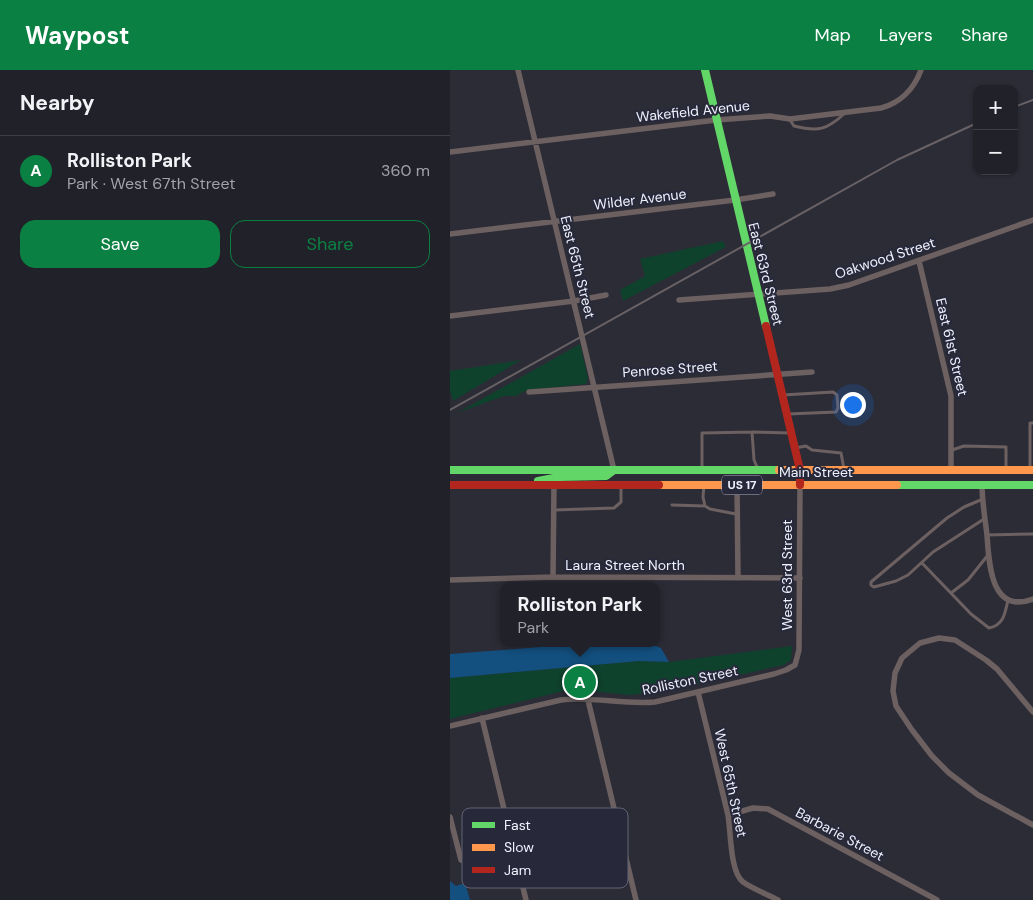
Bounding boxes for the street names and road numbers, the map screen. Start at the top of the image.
street label: Wakefield Avenue [635,96,751,126]
street label: Wilder Avenue [593,184,687,214]
street label: East 65th Street [557,214,599,320]
street label: East 63rd Street [744,221,788,327]
street label: Oakwood Street [832,233,938,283]
street label: East 61st Street [932,296,972,398]
street label: Penrose Street [622,357,718,381]
street label: Main Street [779,463,853,481]
road number: US 17 [722,476,762,494]
street label: West 63rd Street [778,520,796,630]
street label: Laura Street North [565,556,685,574]
street label: Rolliston Street [640,661,740,699]
street label: West 65th Street [711,727,751,839]
street label: Barbarie Street [793,803,887,865]

